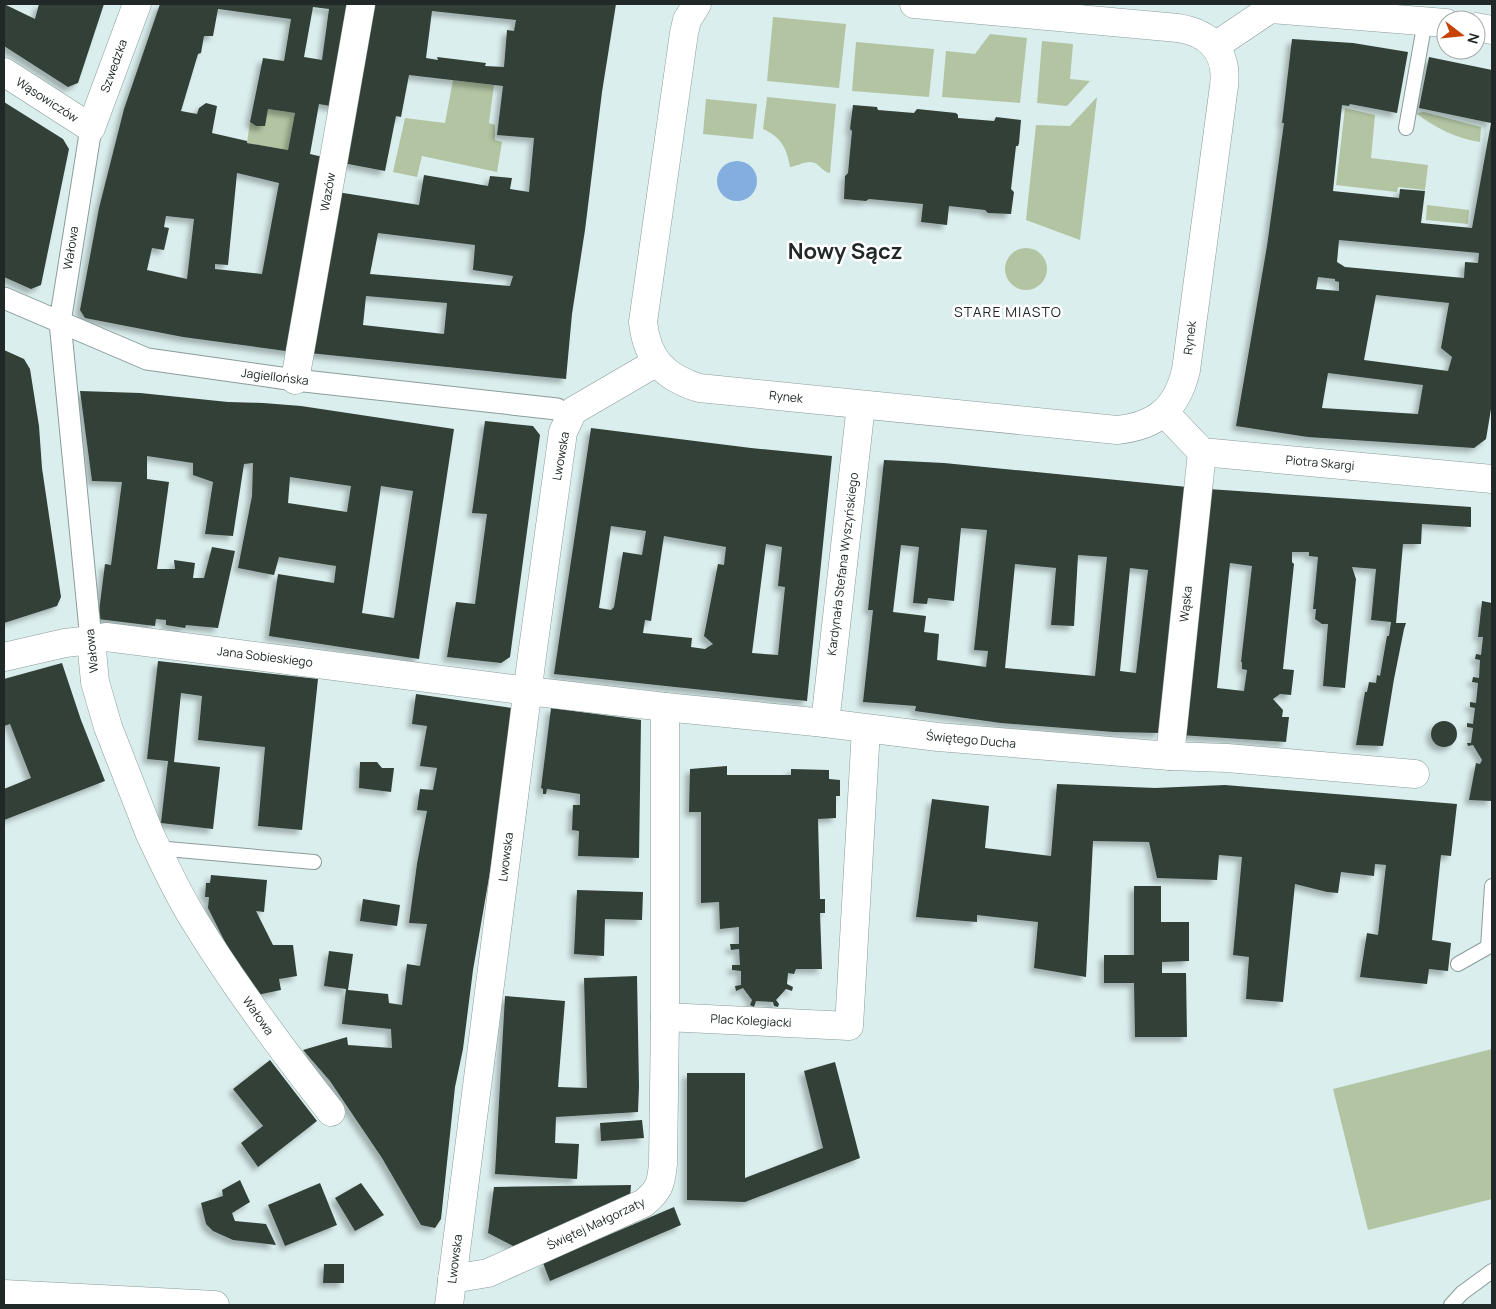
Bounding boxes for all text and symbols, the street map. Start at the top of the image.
north arrow [1436,10,1486,60]
text: N [1463,31,1484,46]
street label: Szwedzka [96,37,131,95]
street label: Wąsowiczów [13,73,82,126]
street label: Wazów [316,171,339,213]
street label: Wałowa [59,225,82,271]
district label: Nowy Sącz [788,236,902,266]
district label: STARE MIASTO [954,302,1062,321]
street label: Rynek [1179,319,1200,356]
street label: Jagiellońska [240,364,310,389]
street label: Rynek [768,386,805,407]
street label: Lwowska [548,430,573,482]
street label: Piotra Skargi [1285,451,1355,474]
street label: Kardynała Stefana Wyszyńskiego [823,471,862,656]
street label: Wąska [1175,585,1196,623]
street label: Wałowa [81,628,102,674]
street label: Jana Sobieskiego [216,642,314,671]
street label: Świętego Ducha [925,727,1017,752]
street label: Lwowska [494,831,517,883]
street label: Wałowa [239,993,278,1039]
street label: Plac Kolegiacki [710,1010,792,1031]
street label: Świętej Małgorzaty [544,1193,648,1254]
street label: Lwowska [443,1233,466,1285]

